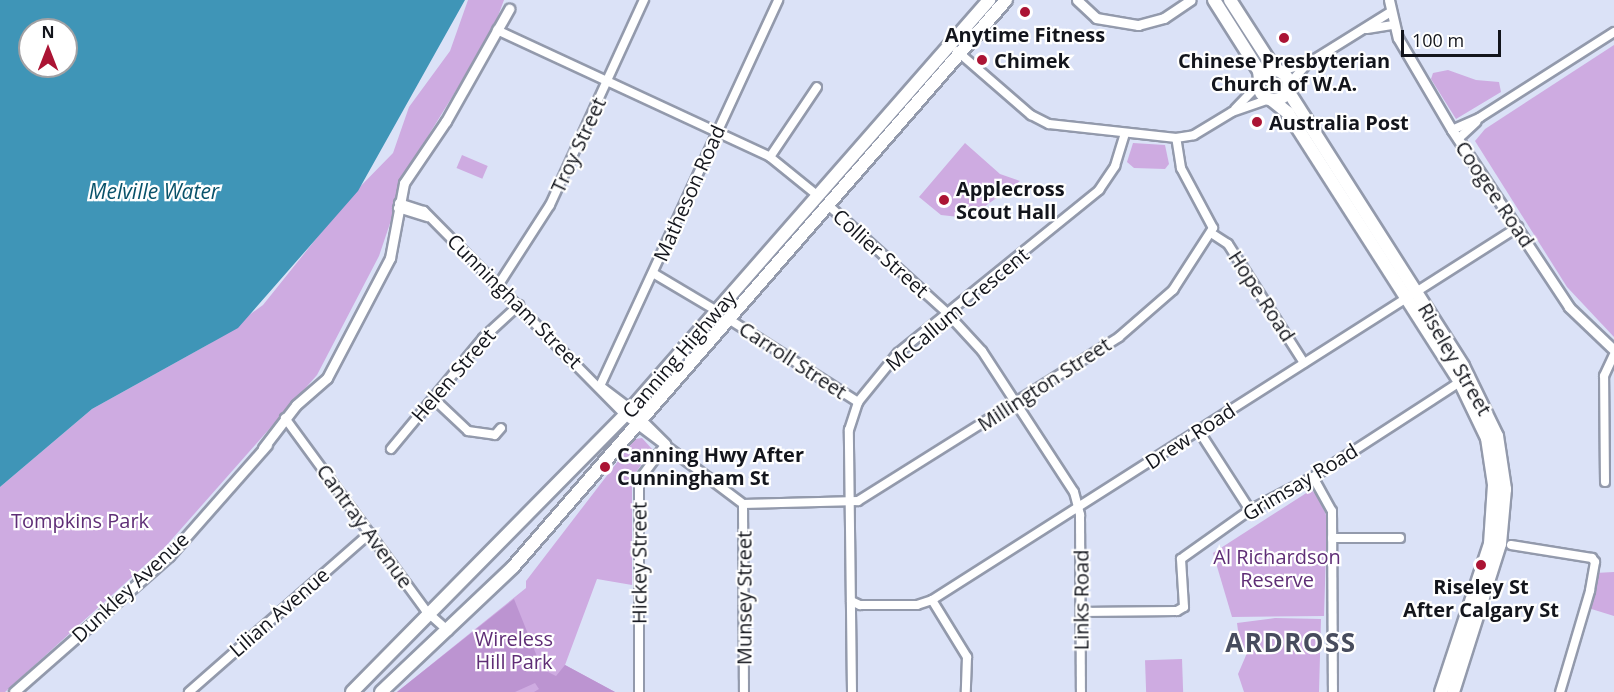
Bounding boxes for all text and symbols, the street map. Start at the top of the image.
marker: Anytime Fitness [1018,5,1032,19]
north arrow [18,18,78,78]
scale bar [1404,18,1504,56]
text: N [41,21,55,43]
place label: Anytime Fitness [945,22,1105,46]
text: 100 m [1412,28,1464,52]
marker: Chinese Presbyterian Church of W.A. [1277,31,1291,45]
place label: Chimek [994,48,1070,72]
place label: Chinese Presbyterian Church of W.A. [1178,48,1390,95]
marker: Chimek [975,53,989,67]
street label: Troy Street [546,94,610,196]
place label: Australia Post [1269,110,1409,134]
marker: Australia Post [1250,115,1264,129]
street label: Matheson Road [648,121,730,265]
street label: Coogee Road [1451,136,1539,252]
place label: Applecross Scout Hall [956,176,1065,223]
water label: Melville Water [89,178,219,204]
marker: Applecross Scout Hall [937,193,951,207]
street label: Collier Street [828,204,934,302]
street label: Cunningham Street [443,229,587,373]
street label: McCallum Crescent [881,242,1033,376]
street label: Hope Road [1224,246,1300,346]
street label: Canning Highway [617,285,741,423]
street label: Riseley Street [1413,299,1497,419]
street label: Carroll Street [735,316,851,404]
street label: Helen Street [406,324,500,426]
street label: Millington Street [973,332,1115,436]
street label: Drew Road [1141,398,1239,474]
street label: Grimsay Road [1238,438,1362,526]
place label: Canning Hwy After Cunningham St [617,443,804,490]
street label: Cantray Avenue [312,459,418,593]
marker: Canning Hwy After Cunningham St [598,460,612,474]
street label: Hickey Street [627,502,651,624]
park label: Tompkins Park [11,508,149,532]
street label: Dunkley Avenue [67,527,193,647]
street label: Munsey Street [732,531,756,665]
park label: Al Richardson Reserve [1213,545,1341,592]
street label: Links Road [1069,550,1093,650]
marker: Riseley St After Calgary St [1474,558,1488,572]
street label: Lilian Avenue [224,562,334,662]
place label: Riseley St After Calgary St [1403,574,1559,621]
park label: Wireless Hill Park [475,627,553,674]
district label: ARDROSS [1225,627,1357,659]

